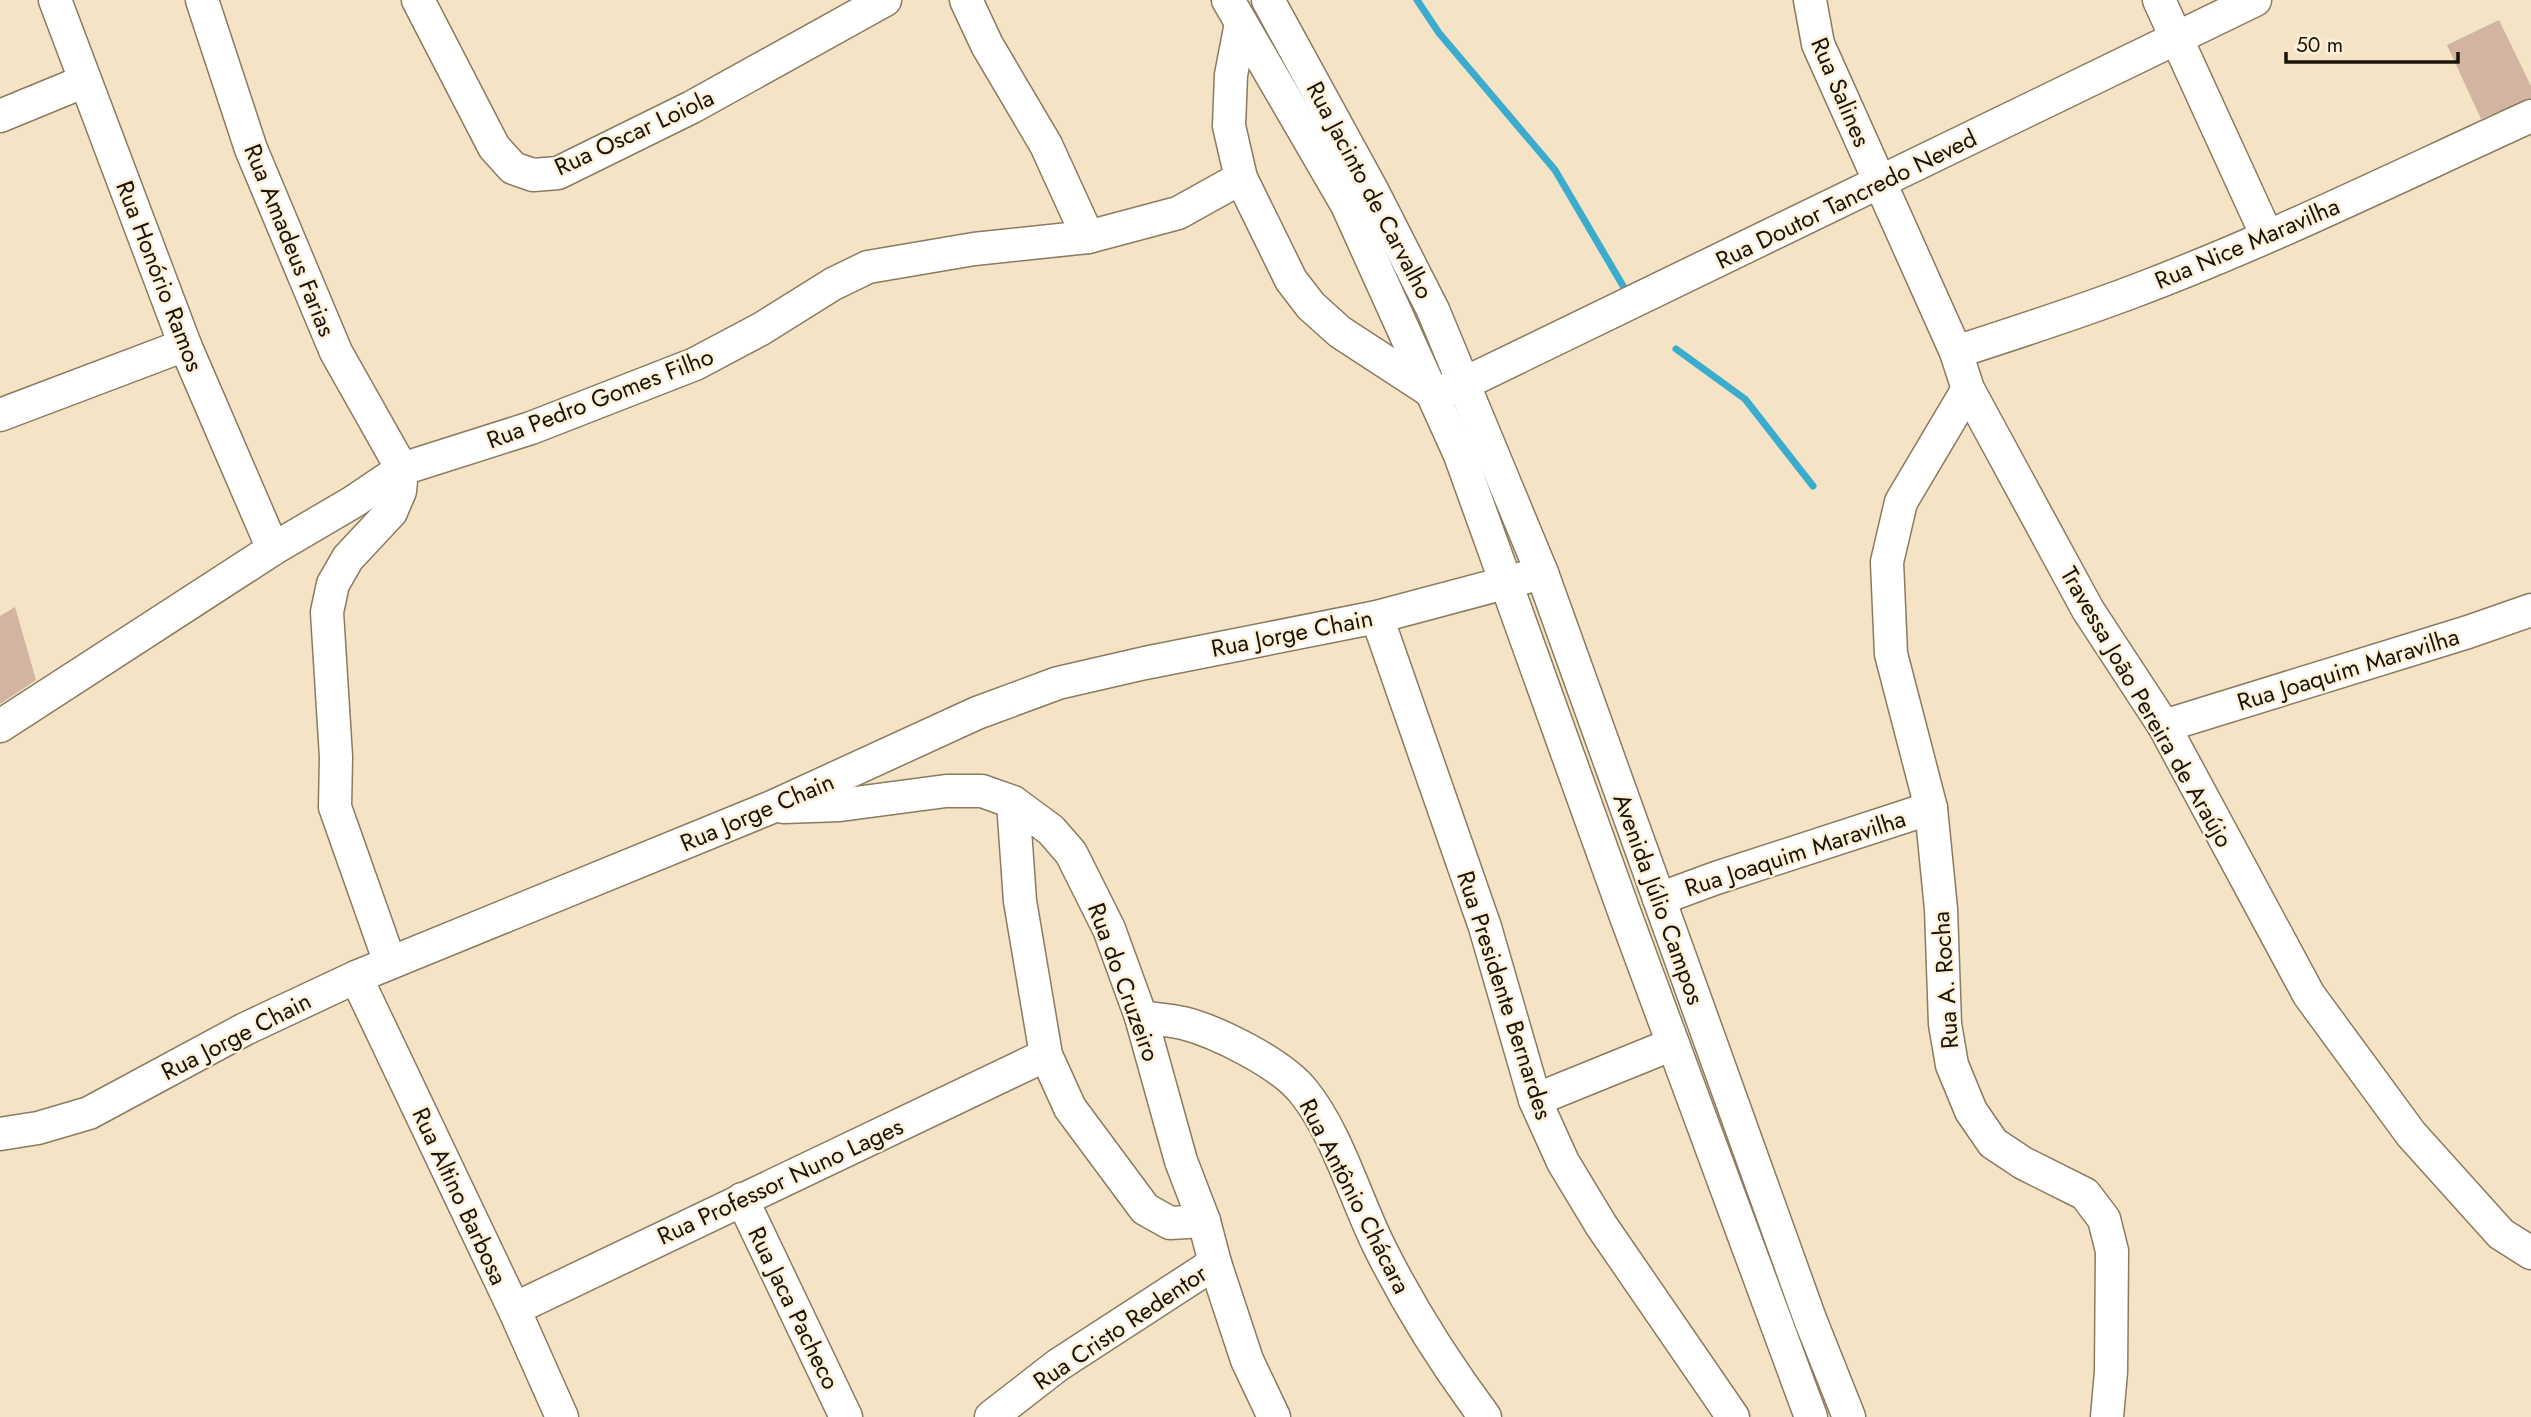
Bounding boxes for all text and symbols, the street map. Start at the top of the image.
scale bar [2286,21,2458,65]
text: 50 m [2296,30,2343,60]
street label: Rua Salines [1802,32,1880,152]
street label: Rua Jacinto de Carvalho [1298,75,1442,305]
street label: Rua Oscar Loiola [549,80,719,184]
street label: Rua Doutor Tancredo Neved [1710,120,1982,278]
street label: Rua Amadeus Farias [235,138,345,342]
street label: Rua Honório Ramos [107,175,213,377]
street label: Rua Nice Maravilha [2149,188,2345,298]
street label: Rua Pedro Gomes Filho [481,339,719,457]
street label: Travessa João Pereira de Araújo [2052,560,2242,854]
street label: Rua Jorge Chain [1208,600,1376,666]
street label: Rua Joaquim Maravilha [2233,619,2463,719]
street label: Rua Jorge Chain [675,764,839,860]
street label: Avenida Júlio Campos [1605,789,1713,1009]
street label: Rua Joaquim Maravilha [1680,801,1910,905]
street label: Rua Presidente Bernardes [1448,866,1562,1124]
street label: Rua do Cruzeiro [1079,898,1169,1066]
street label: Rua A. Rocha [1923,910,1967,1050]
street label: Rua Jorge Chain [155,983,317,1089]
street label: Rua Antônio Chácara [1291,1092,1419,1300]
street label: Rua Altino Barbosa [404,1101,516,1291]
street label: Rua Professor Nuno Lages [651,1109,909,1253]
street label: Rua Jaca Pacheco [739,1221,849,1395]
street label: Rua Cristo Redentor [1026,1255,1215,1398]

